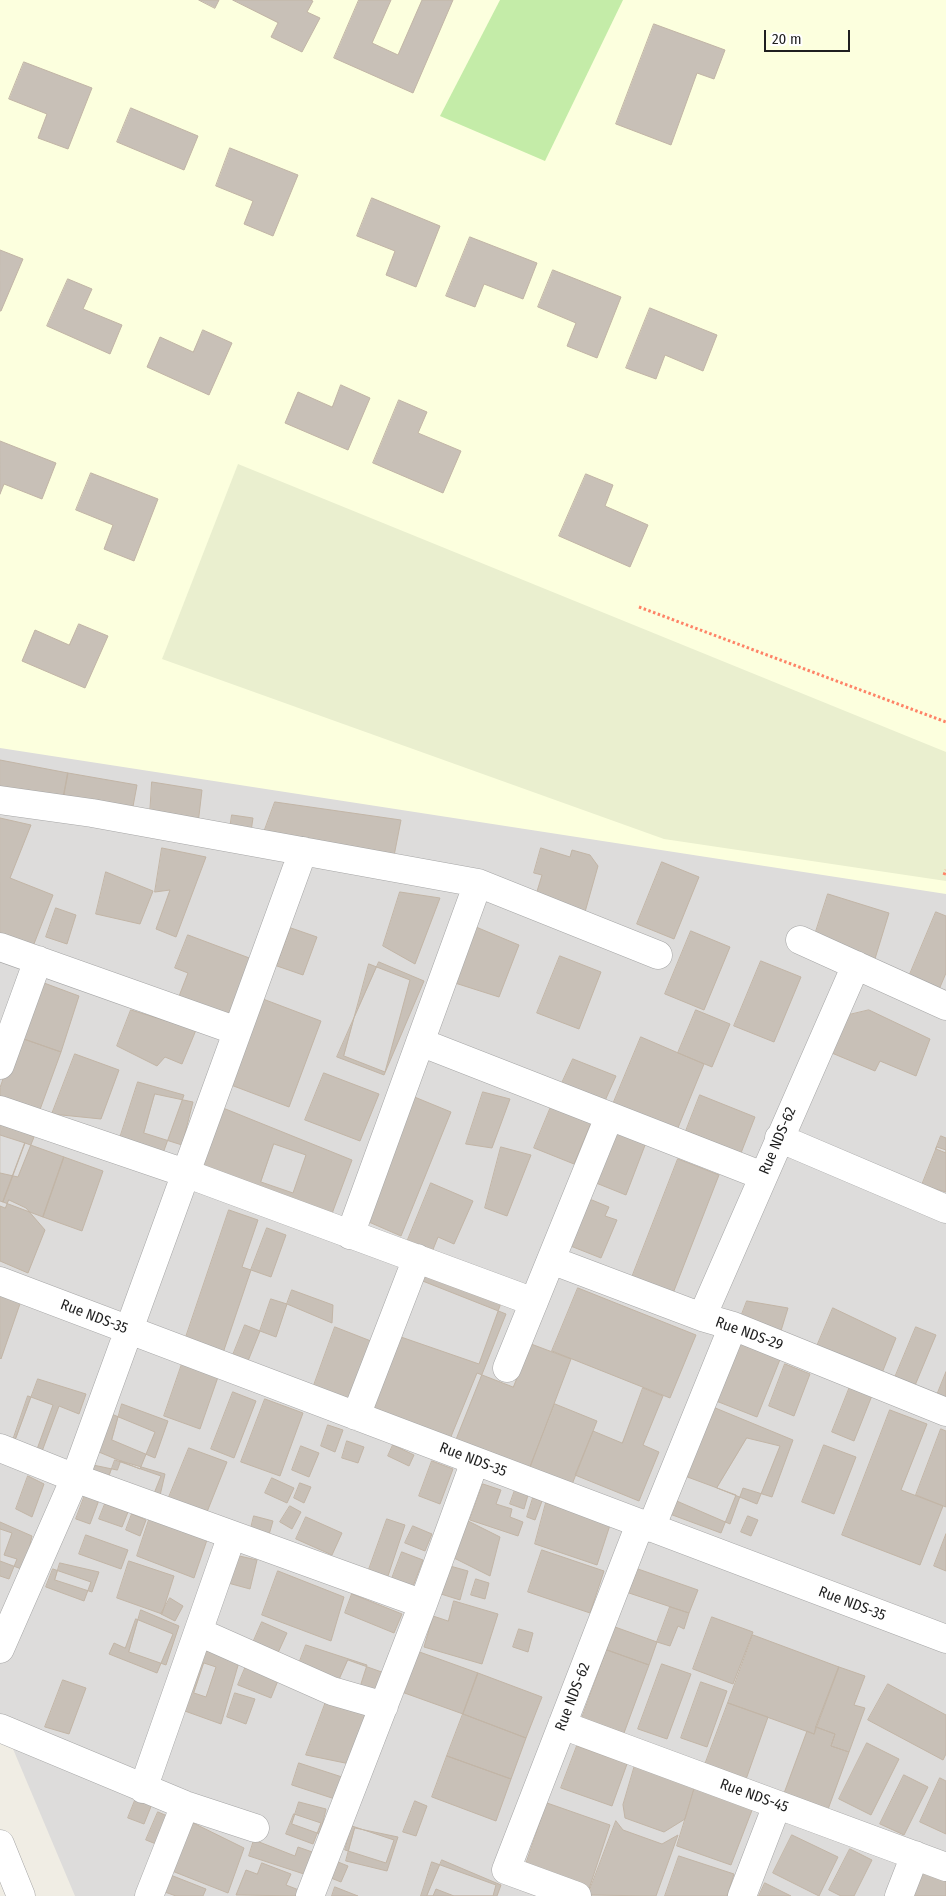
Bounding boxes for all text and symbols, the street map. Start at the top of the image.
scale bar [766,20,852,52]
text: 20 m [772,30,802,48]
street label: Rue NDS-62 [756,1104,800,1178]
street label: Rue NDS-35 [58,1296,130,1338]
street label: Rue NDS-29 [713,1313,785,1355]
street label: Rue NDS-35 [437,1439,509,1481]
street label: Rue NDS-35 [816,1583,888,1625]
street label: Rue NDS-62 [552,1660,594,1734]
street label: Rue NDS-45 [717,1775,791,1817]

